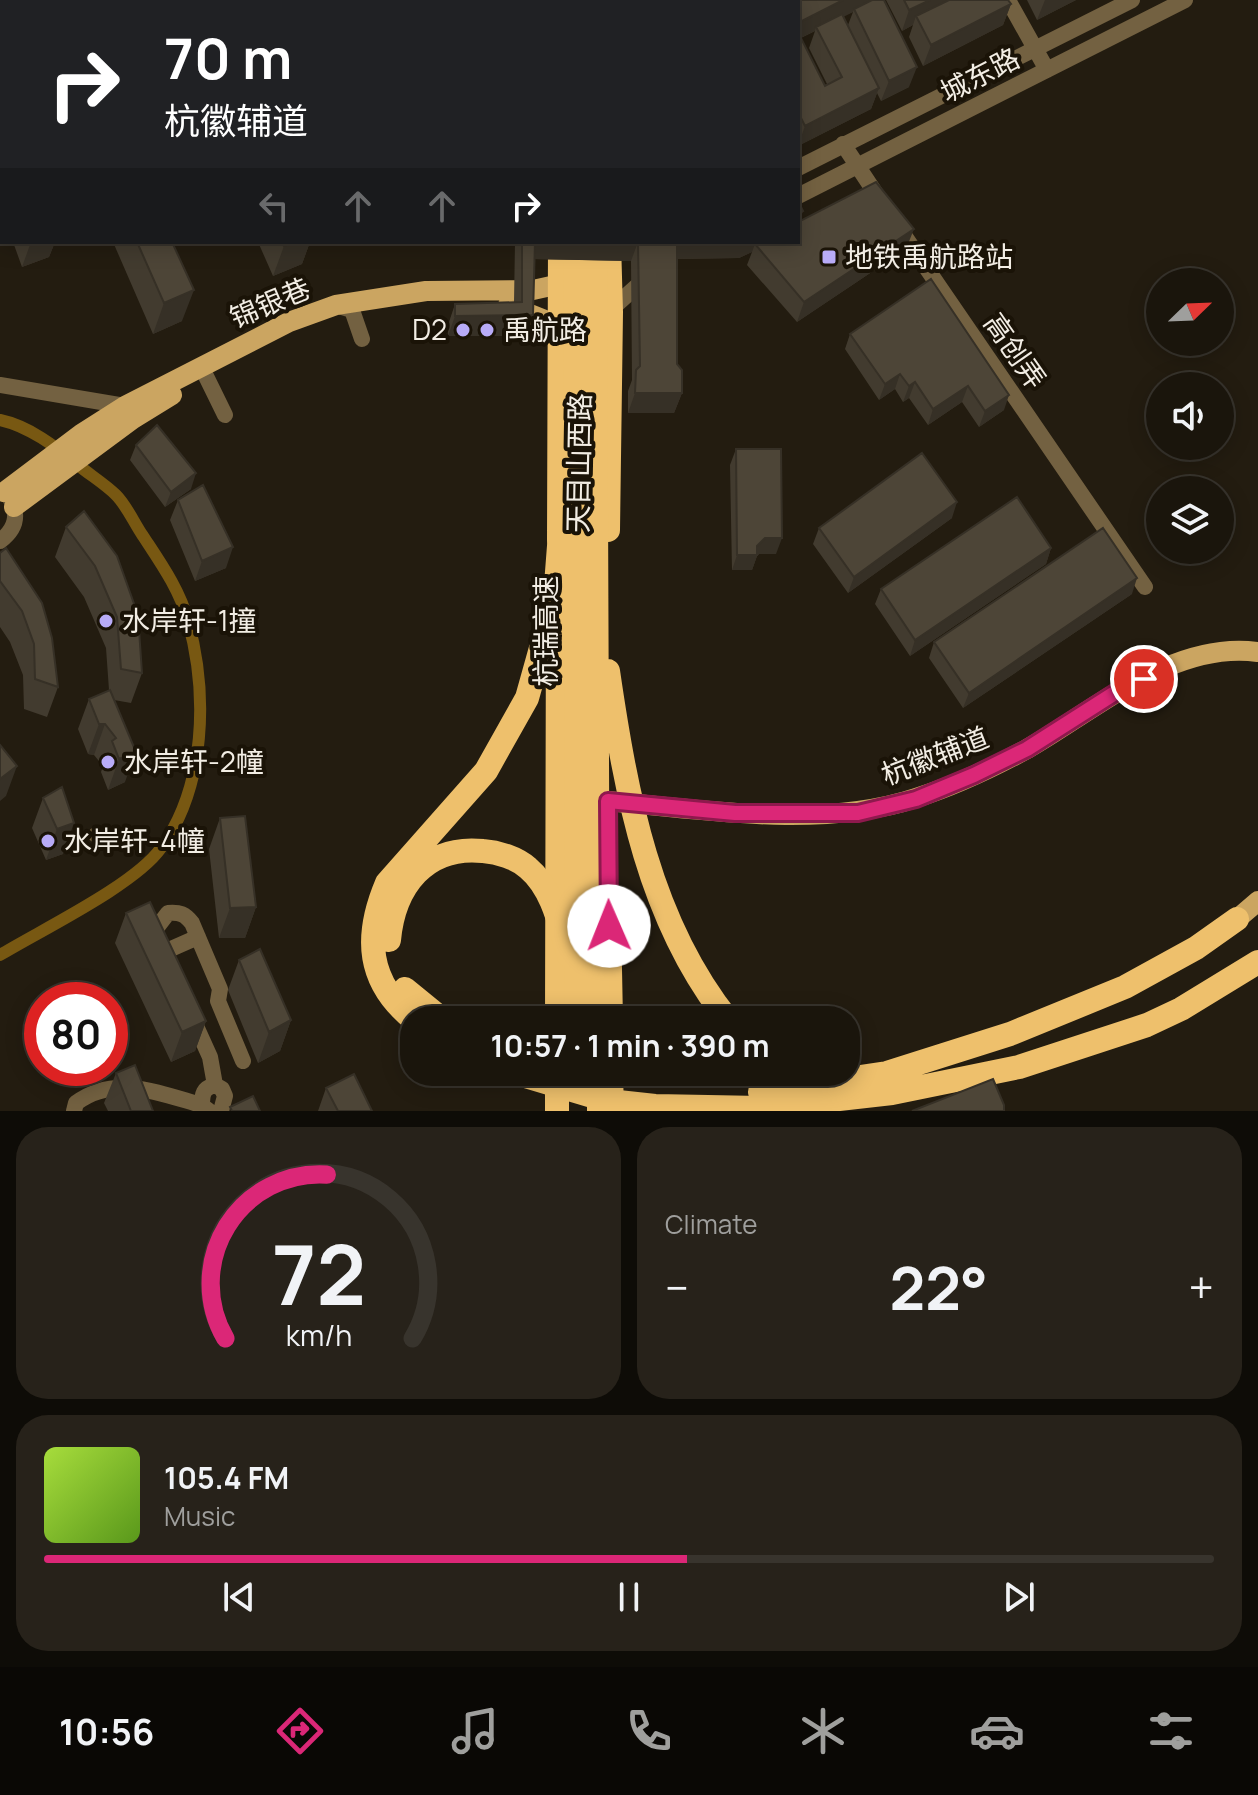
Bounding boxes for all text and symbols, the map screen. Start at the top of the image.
text: 70 m [164,19,292,96]
icon: right [32,32,136,136]
street label: 城东路 [933,38,1026,110]
text: 杭徽辅道 [164,96,308,145]
icon: left [252,184,296,228]
icon: ahead [336,184,380,228]
icon: ahead [420,184,464,228]
icon: right [504,184,548,228]
place label: 地铁禹航路站 [845,237,1013,275]
marker: 地铁禹航路站 [820,248,838,266]
street label: 锦银巷 [224,268,316,336]
north arrow [1146,268,1234,356]
map controls [1146,268,1234,564]
street label: 高创弄 [976,305,1055,396]
place label: D2 [412,310,447,348]
place label: 禹航路 [503,310,587,348]
marker: D2 [454,321,472,339]
marker: 禹航路 [478,321,496,339]
button: sound [1146,372,1234,460]
street label: 天目山西路 [558,393,598,533]
button: layers [1146,476,1234,564]
street label: 杭瑞高速 [526,575,564,687]
place label: 水岸轩-1撞 [122,601,257,639]
marker: 水岸轩-1撞 [97,612,115,630]
pin [1110,645,1178,713]
icon: arrive [1122,657,1166,701]
street label: 杭徽辅道 [876,717,994,793]
place label: 水岸轩-2幢 [124,742,264,780]
marker: 水岸轩-2幢 [99,753,117,771]
place label: 水岸轩-4幢 [64,821,205,859]
marker: 水岸轩-4幢 [39,832,57,850]
position arrow [567,884,651,968]
speed limit sign: 80 [24,982,128,1086]
text: 10:57 · 1 min · 390 m [491,1025,769,1066]
text: Climate [665,1206,757,1242]
text: 72 [272,1216,365,1330]
text: 22° [889,1246,988,1328]
text: − [665,1257,689,1317]
text: + [1189,1257,1214,1317]
text: km/h [285,1316,352,1355]
text: 105.4 FM [164,1457,289,1498]
text: Music [164,1498,235,1534]
icon: previous [217,1575,261,1619]
icon: pause [607,1575,651,1619]
icon: next [997,1575,1041,1619]
icon: directions [272,1703,328,1759]
icon: music [447,1703,503,1759]
icon: phone [621,1703,677,1759]
icon: climate [795,1703,851,1759]
icon: car [969,1703,1025,1759]
icon: filters [1143,1703,1199,1759]
text: 10:56 [59,1707,154,1756]

